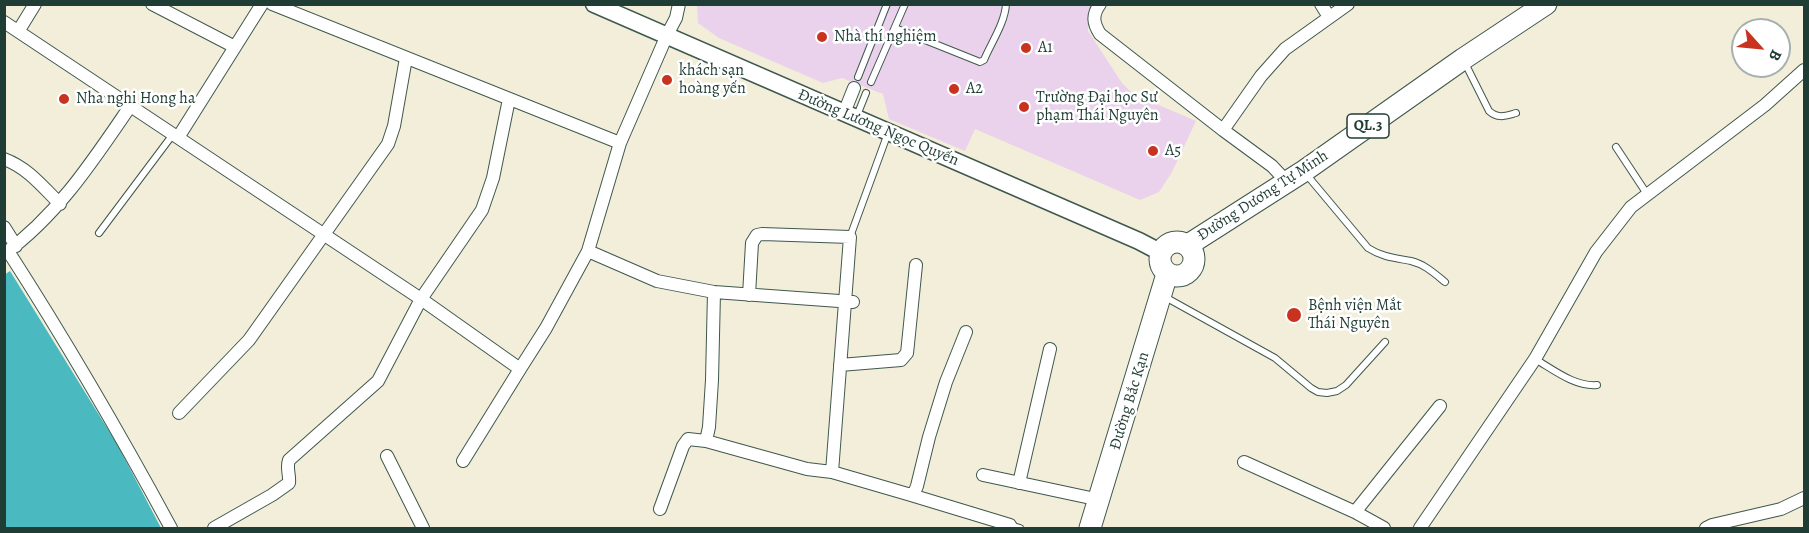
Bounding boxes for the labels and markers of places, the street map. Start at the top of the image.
place label: Nhà thí nghiệm [834,27,936,47]
marker: Nhà thí nghiệm [815,30,829,44]
place label: A1 [1038,38,1053,58]
marker: A1 [1019,41,1033,55]
place label: khách sạn hoàng yến [679,61,746,99]
marker: khách sạn hoàng yến [660,73,674,87]
place label: A2 [966,79,983,99]
marker: A2 [947,82,961,96]
place label: Trường Đại học Sư phạm Thái Nguyên [1036,88,1159,126]
place label: Nha nghi Hong ha [76,89,195,109]
marker: Nha nghi Hong ha [57,92,71,106]
marker: Trường Đại học Sư phạm Thái Nguyên [1017,100,1031,114]
place label: A5 [1165,141,1181,161]
marker: A5 [1146,144,1160,158]
place label: Bệnh viện Mắt Thái Nguyên [1308,296,1402,334]
marker: Bệnh viện Mắt Thái Nguyên [1285,306,1303,324]

